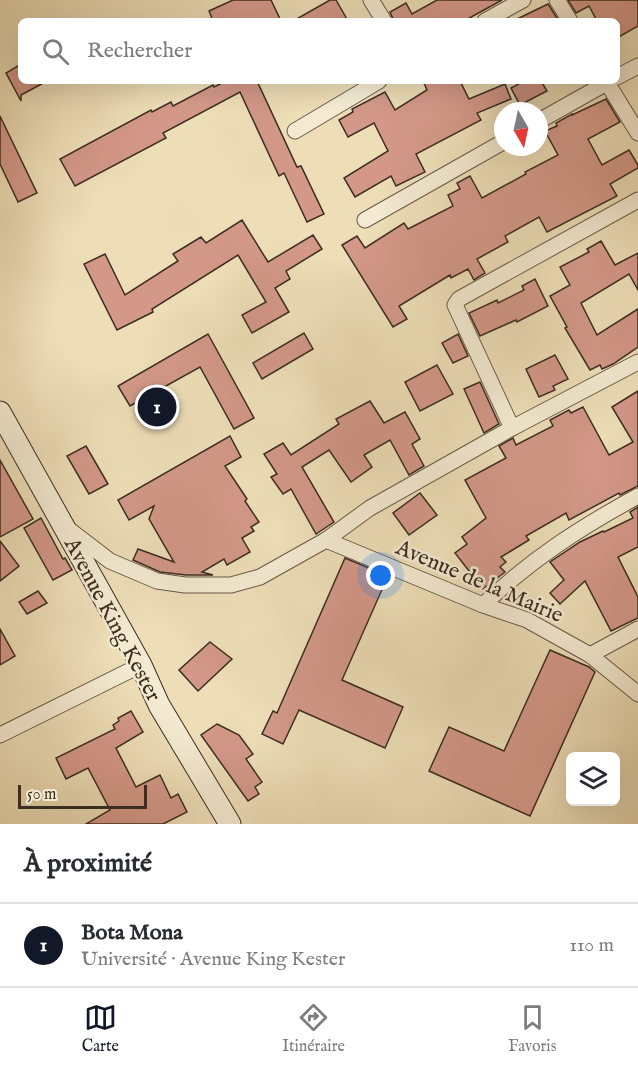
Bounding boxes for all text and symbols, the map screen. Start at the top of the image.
search box [18,18,620,84]
icon: search [39,35,72,68]
text: Rechercher [87,37,192,65]
north arrow [494,102,548,156]
pin: 1 [138,384,176,430]
street label: Avenue King Kester [57,532,167,707]
street label: Avenue de la Mairie [390,534,567,630]
your location [366,561,395,590]
map controls [566,752,620,806]
button: layers [566,752,620,806]
scale bar [18,782,147,810]
text: 50 m [27,785,56,805]
text: À proximité [24,847,152,880]
text: Bota Mona [81,919,183,947]
text: 1 [40,933,47,958]
text: 110 m [570,933,614,958]
text: Université · Avenue King Kester [81,947,345,972]
tab: Carte [82,1001,119,1057]
tab: Itinéraire [282,1001,345,1057]
tab: Favoris [508,1001,556,1057]

